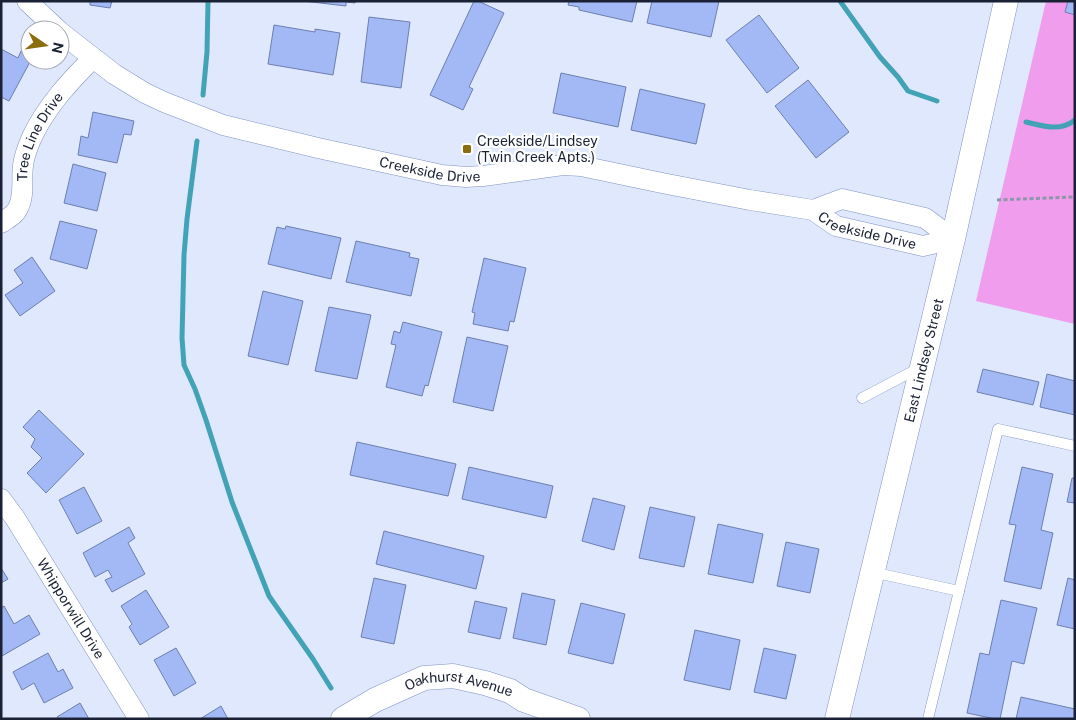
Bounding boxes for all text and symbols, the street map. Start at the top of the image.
north arrow [20,20,70,70]
text: N [49,41,67,55]
street label: Tree Line Drive [14,89,66,181]
place label: Creekside/Lindsey (Twin Creek Apts.) [477,133,598,165]
marker: Creekside/Lindsey (Twin Creek Apts.) [461,143,473,155]
street label: Creekside Drive [378,154,481,185]
street label: Creekside Drive [815,208,918,252]
street label: East Lindsey Street [901,297,946,424]
street label: Whipporwill Drive [34,555,108,662]
street label: Oakhurst Avenue [402,668,515,699]

